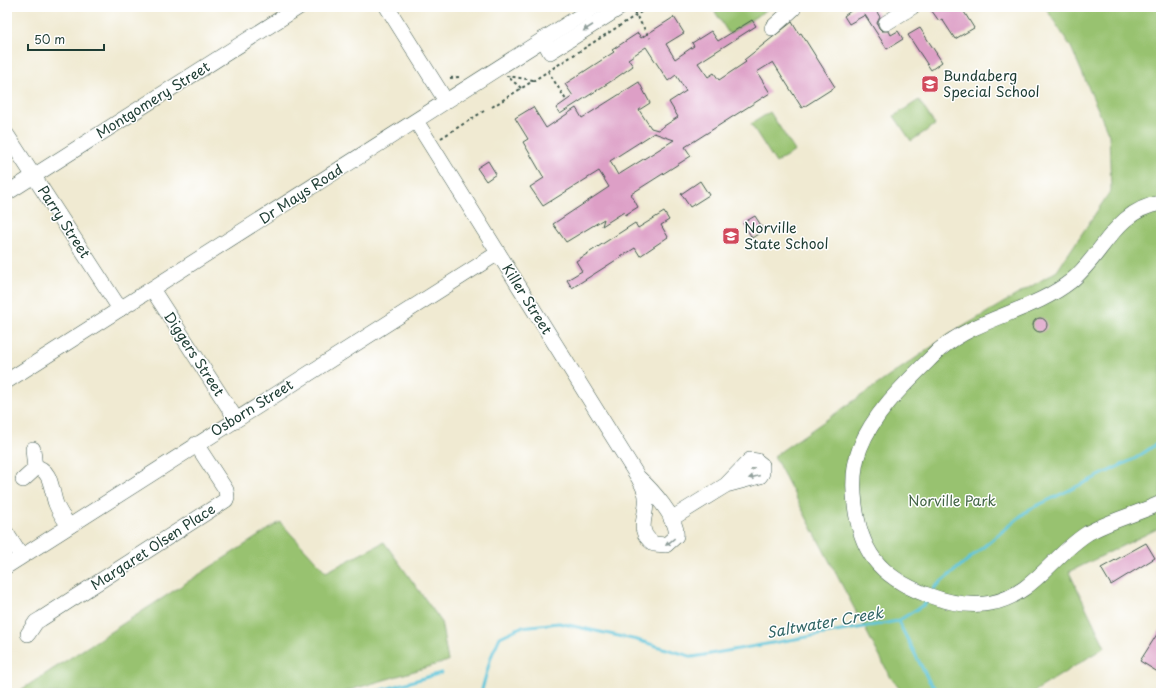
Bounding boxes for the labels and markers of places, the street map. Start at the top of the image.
place label: Bundaberg Special School [943,65,1040,102]
school or university icon: Bundaberg Special School [920,74,940,94]
place label: Norville State School [744,217,828,254]
school or university icon: Norville State School [721,226,741,246]

